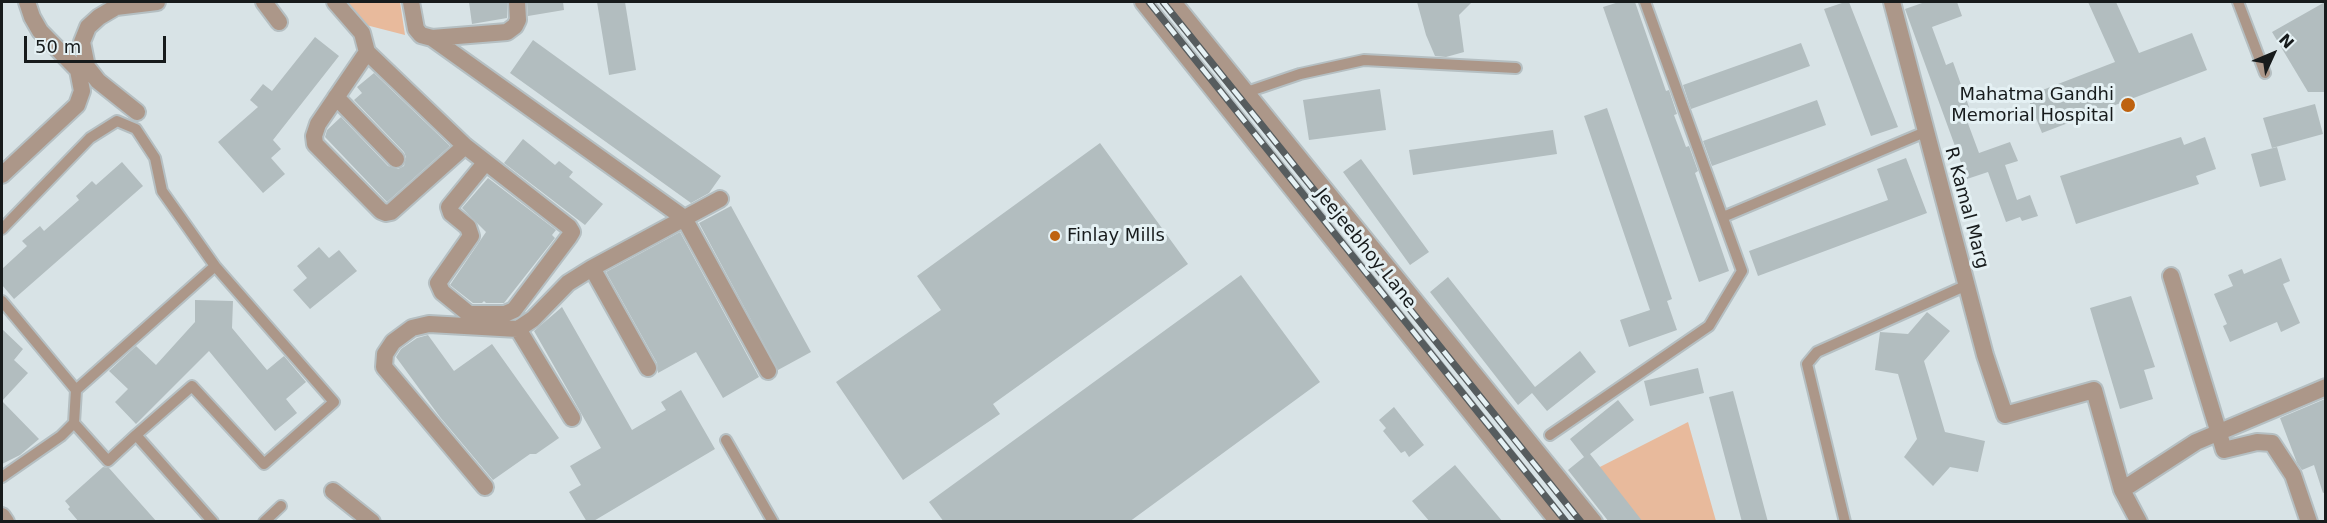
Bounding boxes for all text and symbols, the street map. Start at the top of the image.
scale bar [27,24,170,62]
north arrow [2243,24,2303,84]
text: N [2275,30,2298,53]
text: 50 m [35,36,81,57]
place label: Mahatma Gandhi Memorial Hospital [1951,84,2114,127]
marker: Mahatma Gandhi Memorial Hospital [2119,96,2137,114]
street label: R Kamal Marg [1939,145,1993,271]
street label: Jeejeebhoy Lane [1310,185,1420,313]
place label: Finlay Mills [1067,225,1165,247]
marker: Finlay Mills [1048,229,1062,243]

